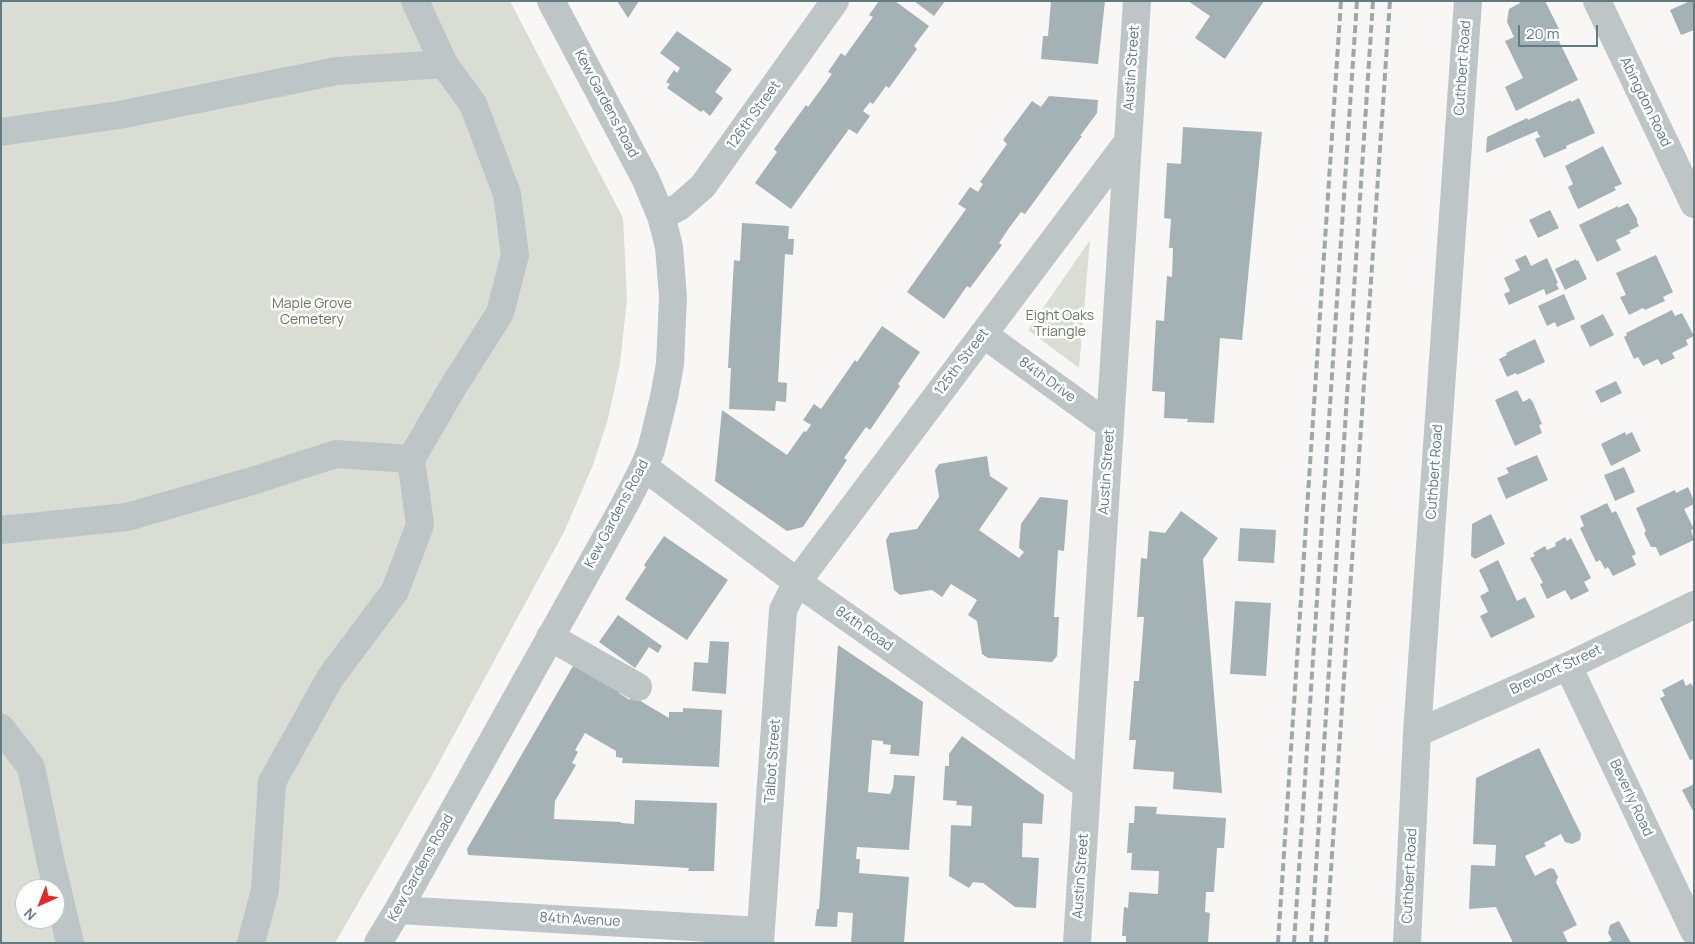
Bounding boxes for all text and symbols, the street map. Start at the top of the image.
scale bar [1520,15,1600,47]
street label: Cuthbert Road [1451,20,1475,116]
text: 20 m [1526,23,1559,44]
street label: Austin Street [1121,25,1143,111]
street label: Kew Gardens Road [570,47,642,161]
street label: Abingdon Road [1616,54,1674,150]
street label: 126th Street [724,78,784,152]
park label: Maple Grove Cemetery [272,296,352,328]
park label: Eight Oaks Triangle [1026,308,1094,341]
street label: 125th Street [931,325,993,399]
street label: 84th Drive [1015,354,1079,406]
street label: Cuthbert Road [1423,424,1447,520]
street label: Austin Street [1096,429,1118,515]
street label: Kew Gardens Road [581,457,653,571]
street label: 84th Road [832,603,896,655]
street label: Brevoort Street [1507,641,1605,699]
street label: Talbot Street [762,718,784,804]
street label: Beverly Road [1606,757,1656,839]
street label: Kew Gardens Road [385,812,457,924]
street label: Cuthbert Road [1399,828,1421,924]
street label: Austin Street [1070,833,1092,919]
north arrow [15,879,65,929]
text: N [20,904,40,925]
street label: 84th Avenue [539,909,621,931]

